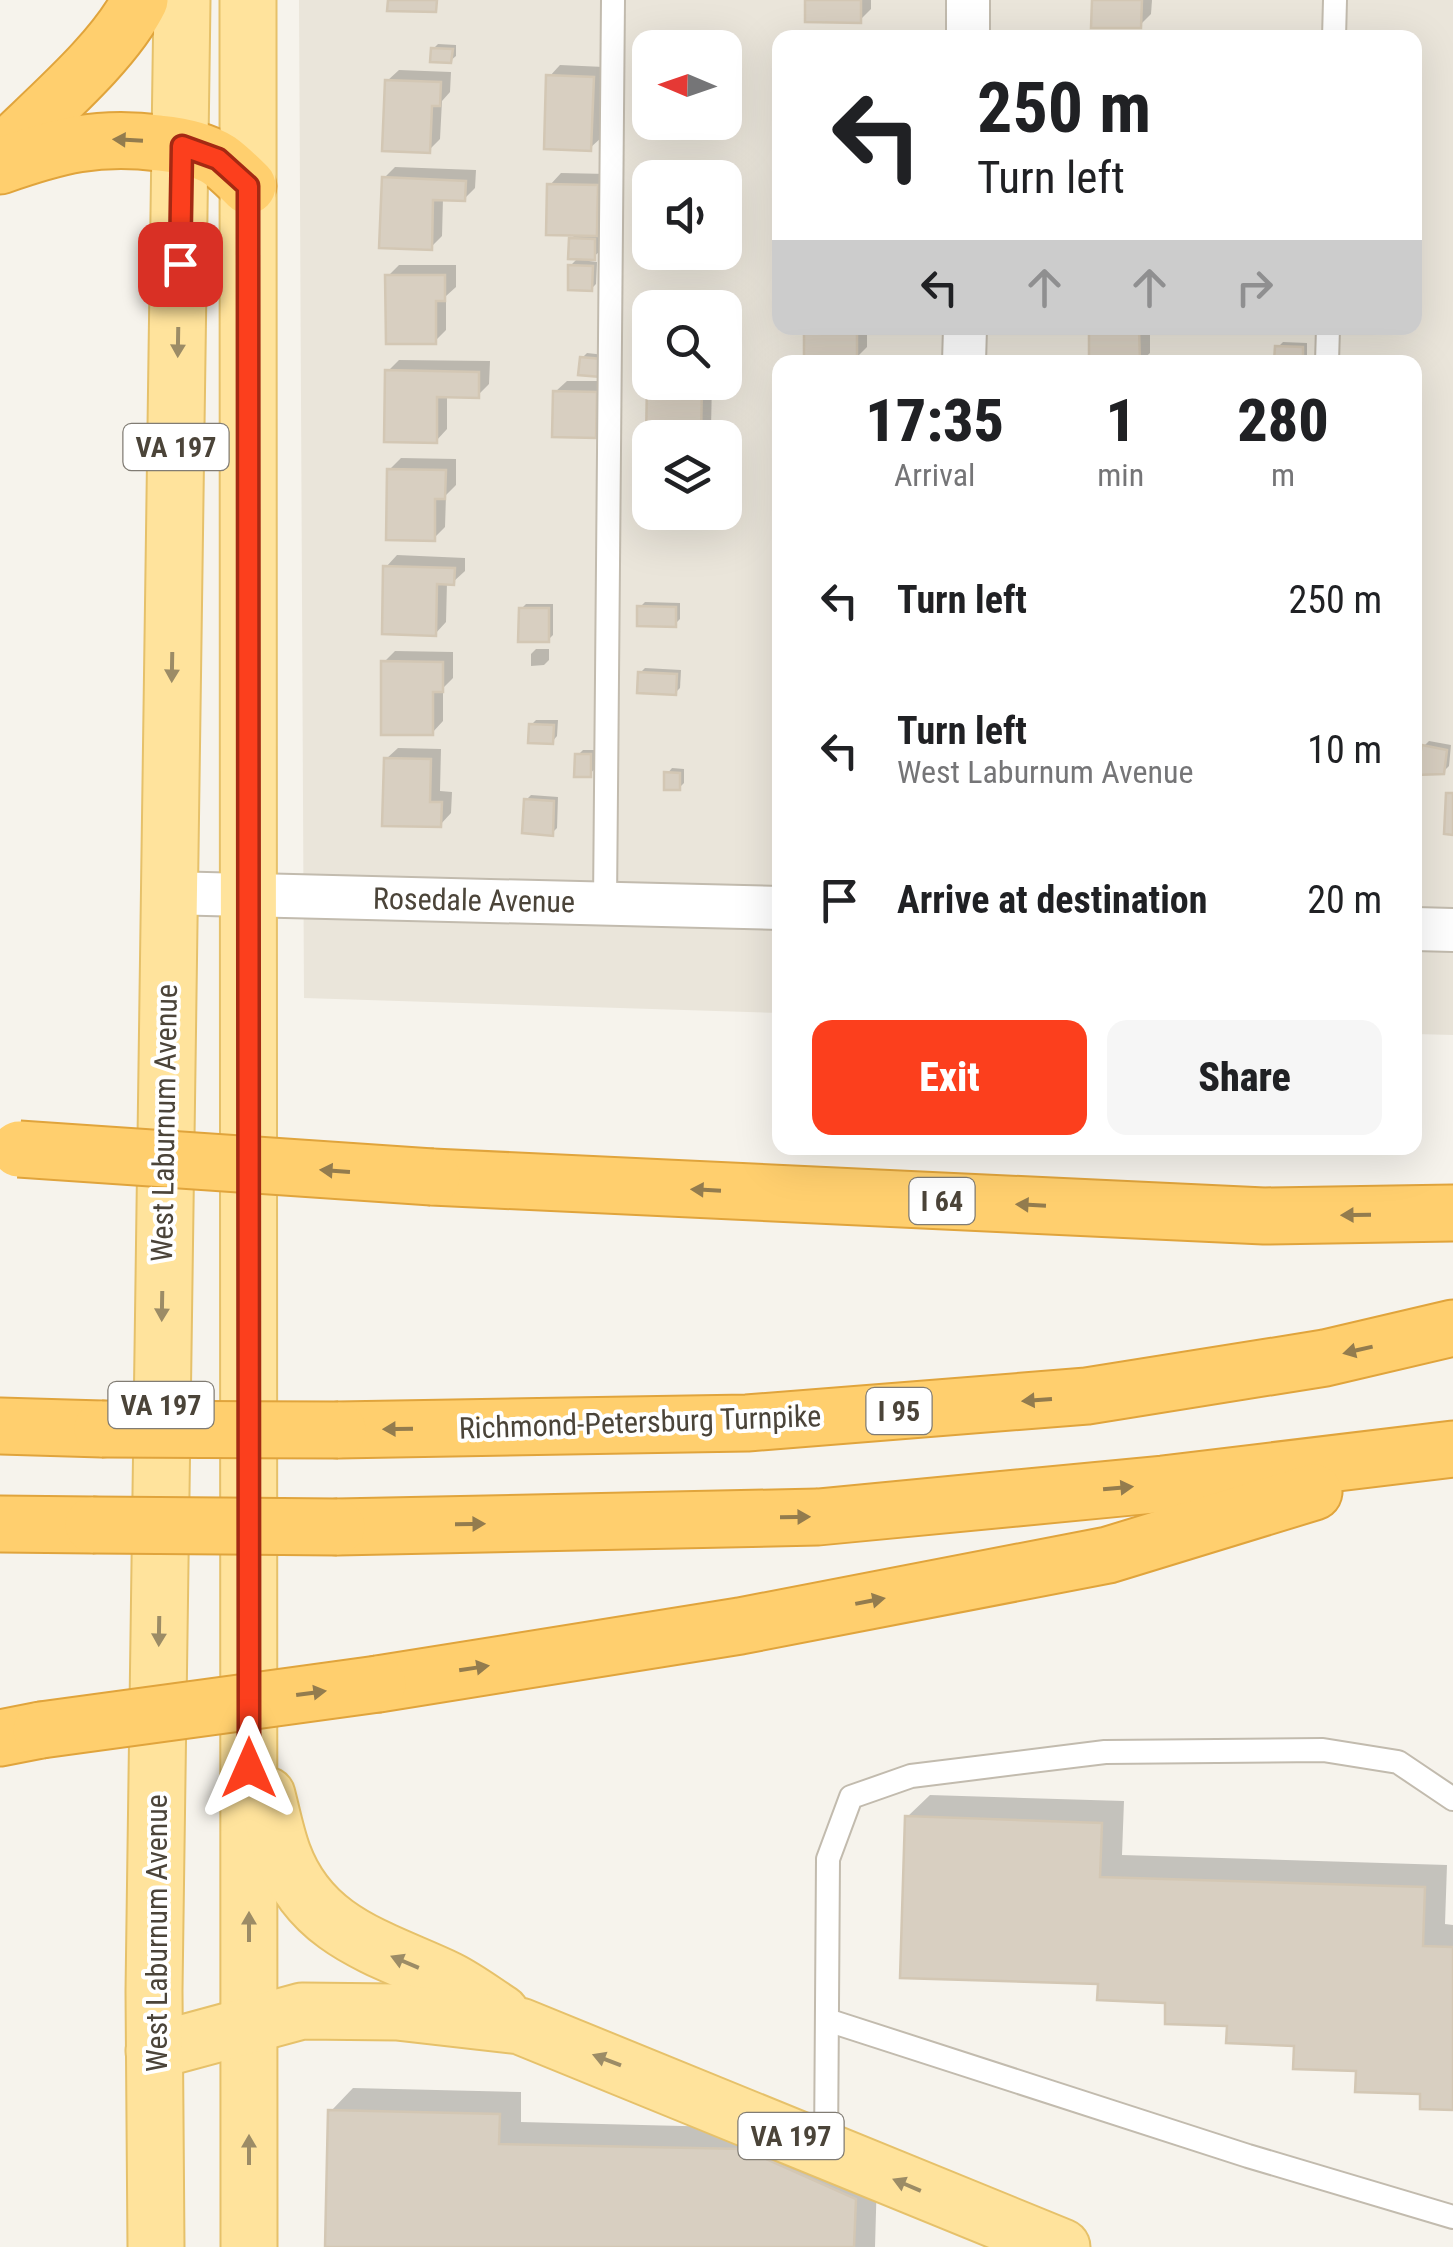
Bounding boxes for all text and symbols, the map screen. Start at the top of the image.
north arrow [632,30,742,140]
map controls [632,30,742,530]
text: 250 m [977,67,1151,149]
icon: left [812,70,942,200]
one-way arrow [112,132,144,148]
text: Turn left [977,151,1125,204]
button: sound [632,160,742,270]
pin [138,222,223,307]
icon: arrive [153,237,208,292]
icon: left [912,260,967,315]
icon: ahead [1017,260,1072,315]
icon: ahead [1122,260,1177,315]
icon: right [1227,260,1282,315]
button: search [632,290,742,400]
one-way arrow [170,327,186,359]
text: 17:35 [865,385,1004,456]
text: 1 [1105,385,1136,456]
text: 280 [1237,385,1329,456]
button: layers [632,420,742,530]
road number: VA 197 [124,424,228,470]
text: Arrival [894,456,975,494]
text: min [1097,456,1144,494]
text: m [1271,456,1295,494]
icon: left [812,573,867,628]
text: Turn left [897,578,1027,622]
text: 250 m [1288,578,1382,622]
one-way arrow [163,652,179,684]
text: Turn left [897,709,1027,753]
icon: left [812,723,867,778]
text: 10 m [1307,728,1382,772]
text: West Laburnum Avenue [897,753,1193,791]
icon: arrive [812,873,867,928]
text: Arrive at destination [897,878,1207,922]
text: 20 m [1307,878,1382,922]
street label: Rosedale Avenue [373,881,575,919]
street label: West Laburnum Avenue [144,984,184,1262]
button: Exit [812,1020,1087,1135]
button: Share [1107,1020,1382,1135]
one-way arrow [318,1162,350,1178]
road number: I 64 [910,1178,974,1224]
one-way arrow [690,1182,722,1198]
one-way arrow [1014,1197,1046,1213]
one-way arrow [1339,1207,1371,1223]
one-way arrow [154,1290,170,1322]
one-way arrow [1342,1343,1373,1358]
road number: VA 197 [109,1382,214,1428]
road number: I 95 [866,1388,932,1434]
one-way arrow [1021,1392,1053,1408]
street label: Richmond-Petersburg Turnpike [458,1398,822,1446]
one-way arrow [382,1421,414,1437]
one-way arrow [1103,1480,1135,1496]
one-way arrow [779,1509,811,1525]
one-way arrow [454,1516,486,1532]
one-way arrow [855,1593,887,1608]
one-way arrow [150,1615,166,1647]
one-way arrow [459,1660,491,1676]
one-way arrow [296,1684,328,1700]
position arrow [197,1716,301,1820]
street label: West Laburnum Avenue [139,1794,174,2072]
one-way arrow [241,1910,257,1942]
one-way arrow [390,1953,420,1969]
one-way arrow [592,2051,622,2067]
road number: VA 197 [738,2113,844,2159]
one-way arrow [241,2133,257,2165]
one-way arrow [892,2176,922,2192]

